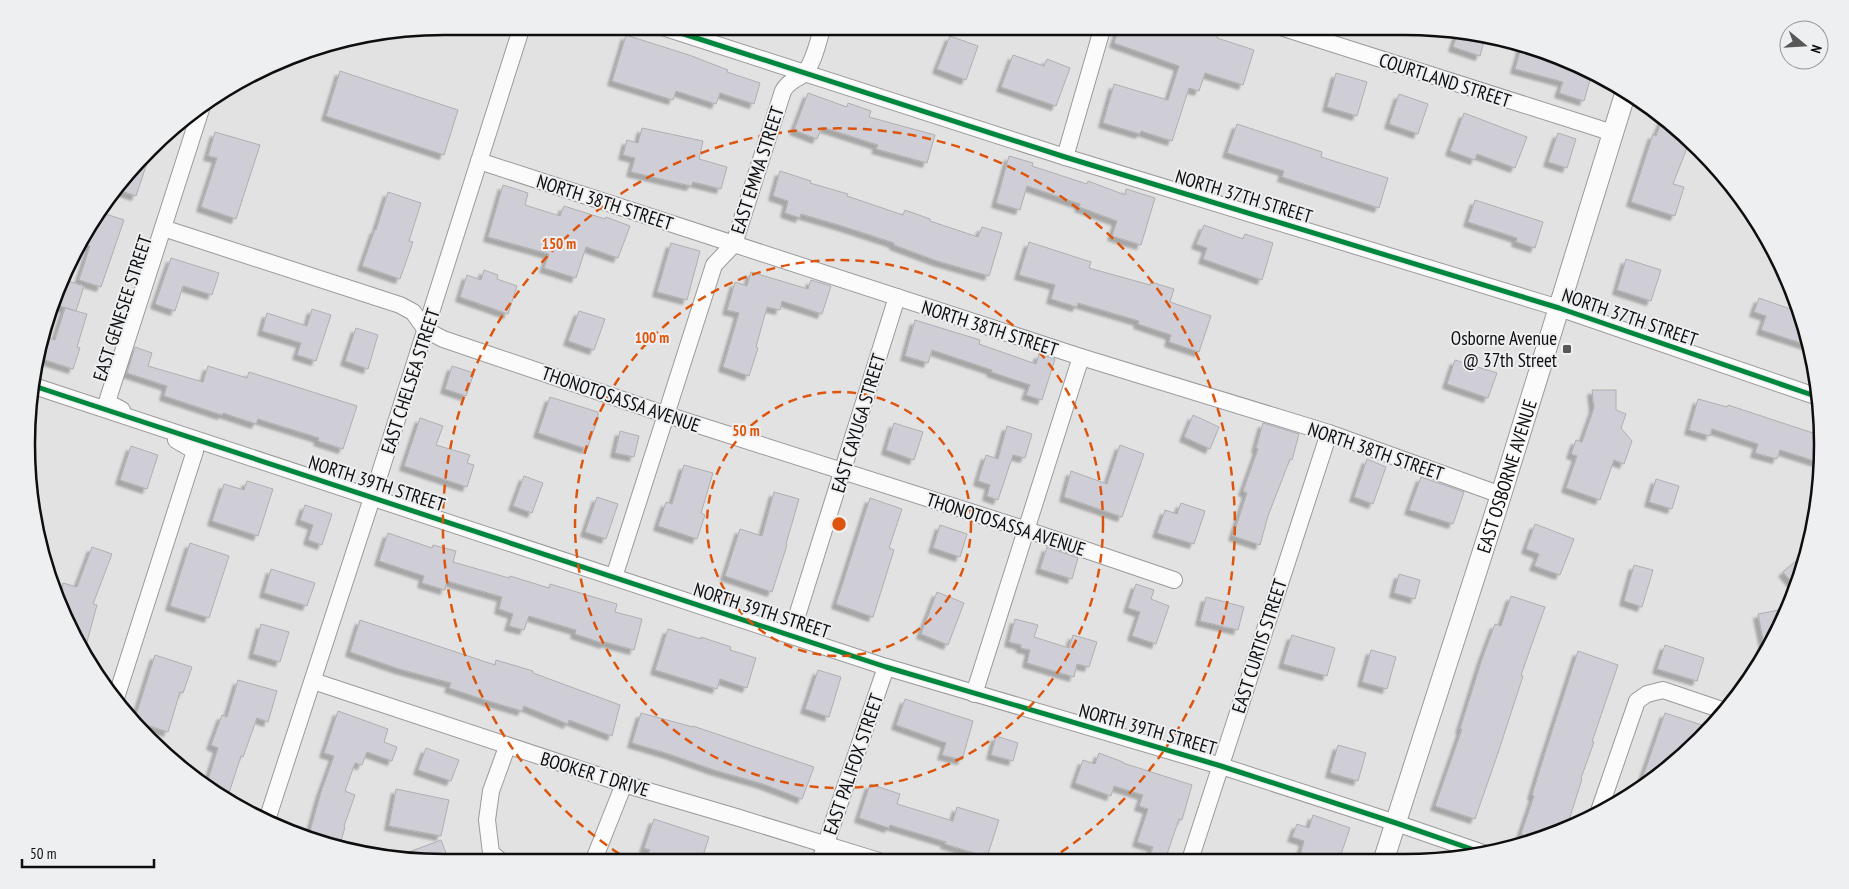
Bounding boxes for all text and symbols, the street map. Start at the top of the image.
north arrow [1779,20,1829,70]
text: N [1807,43,1826,55]
street label: COURTLAND STREET [1376,47,1514,113]
street label: EAST EMMA STREET [725,103,789,237]
street label: NORTH 37TH STREET [1173,164,1316,228]
street label: NORTH 38TH STREET [534,169,677,235]
street label: EAST GENESEE STREET [87,232,157,384]
text: 150 m [542,234,576,253]
street label: NORTH 37TH STREET [1559,283,1701,352]
street label: NORTH 38TH STREET [919,295,1062,361]
street label: EAST CHELSEA STREET [375,305,445,457]
place label: Osborne Avenue @ 37th Street [1451,326,1558,372]
text: 100 m [635,328,669,347]
marker: Osborne Avenue @ 37th Street [1561,343,1573,355]
street label: EAST CAYUGA STREET [825,350,891,495]
street label: THONOTOSASSA AVENUE [539,361,703,437]
street label: EAST OSBORNE AVENUE [1471,396,1542,556]
street label: NORTH 38TH STREET [1305,417,1447,486]
text: 50 m [732,421,760,440]
street label: NORTH 39TH STREET [306,450,449,516]
street label: THONOTOSASSA AVENUE [923,487,1089,561]
centre of rings [830,515,848,533]
street label: EAST CURTIS STREET [1226,575,1292,716]
street label: NORTH 39TH STREET [691,577,834,643]
street label: EAST PALIFOX STREET [818,690,889,838]
street label: NORTH 39TH STREET [1076,698,1220,760]
street label: BOOKER T DRIVE [538,746,652,802]
scale bar [22,836,155,868]
text: 50 m [30,844,56,863]

